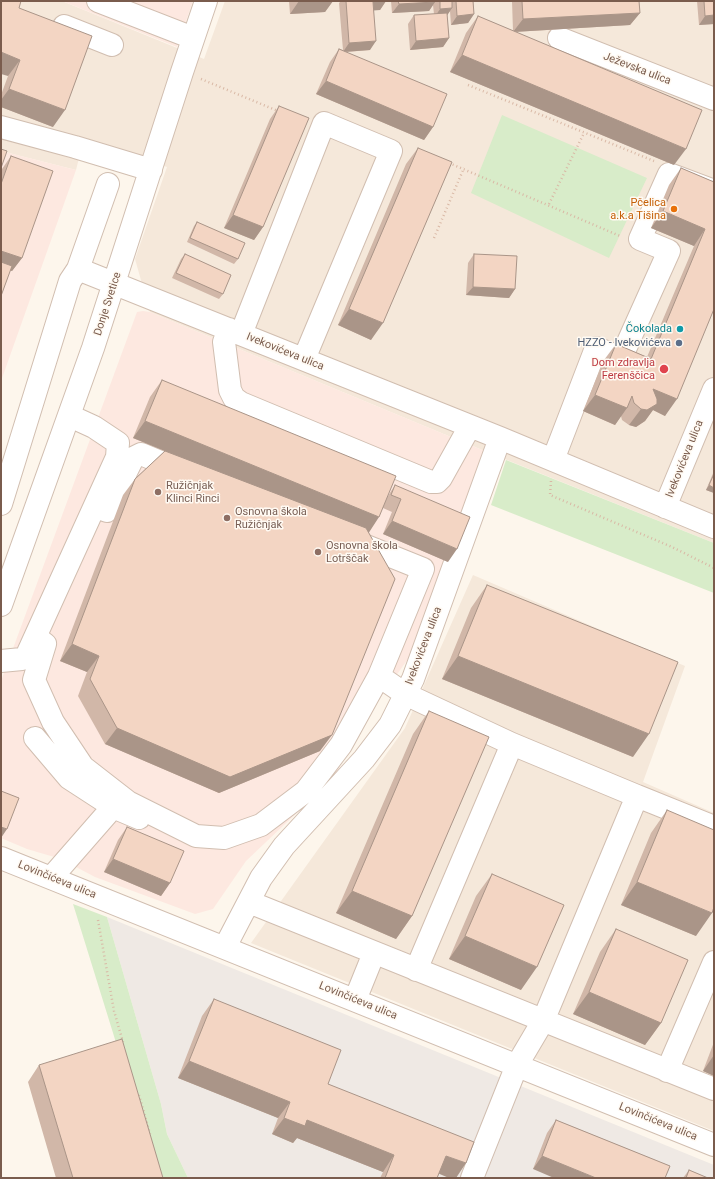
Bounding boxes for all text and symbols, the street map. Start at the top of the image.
street label: Ježevska ulica [601,50,673,88]
place label: Pčelica a.k.a Tišina [610,196,666,222]
marker: Pčelica a.k.a Tišina [669,204,679,214]
street label: Donje Svetice [91,270,125,338]
place label: Čokolada [626,322,672,336]
marker: Čokolada [675,324,685,334]
street label: Ivekovićeva ulica [244,330,326,374]
place label: HZZO - Ivekovićeva [577,336,671,350]
marker: HZZO - Ivekovićeva [674,338,684,348]
place label: Dom zdravlja Ferenščica [592,356,655,382]
marker: Dom zdravlja Ferenščica [658,363,670,375]
street label: Ivekovićeva ulica [663,418,707,500]
place label: Ružičnjak Klinci Rinci [166,479,219,505]
marker: Ružičnjak Klinci Rinci [153,487,163,497]
place label: Osnovna škola Ružičnjak [235,505,307,531]
marker: Osnovna škola Ružičnjak [222,513,232,523]
place label: Osnovna škola Lotrščak [326,539,398,565]
marker: Osnovna škola Lotrščak [313,547,323,557]
street label: Ivekovićeva ulica [403,605,445,687]
street label: Lovinčićeva ulica [16,858,98,902]
street label: Lovinčićeva ulica [317,979,399,1023]
street label: Lovinčićeva ulica [617,1100,699,1144]

